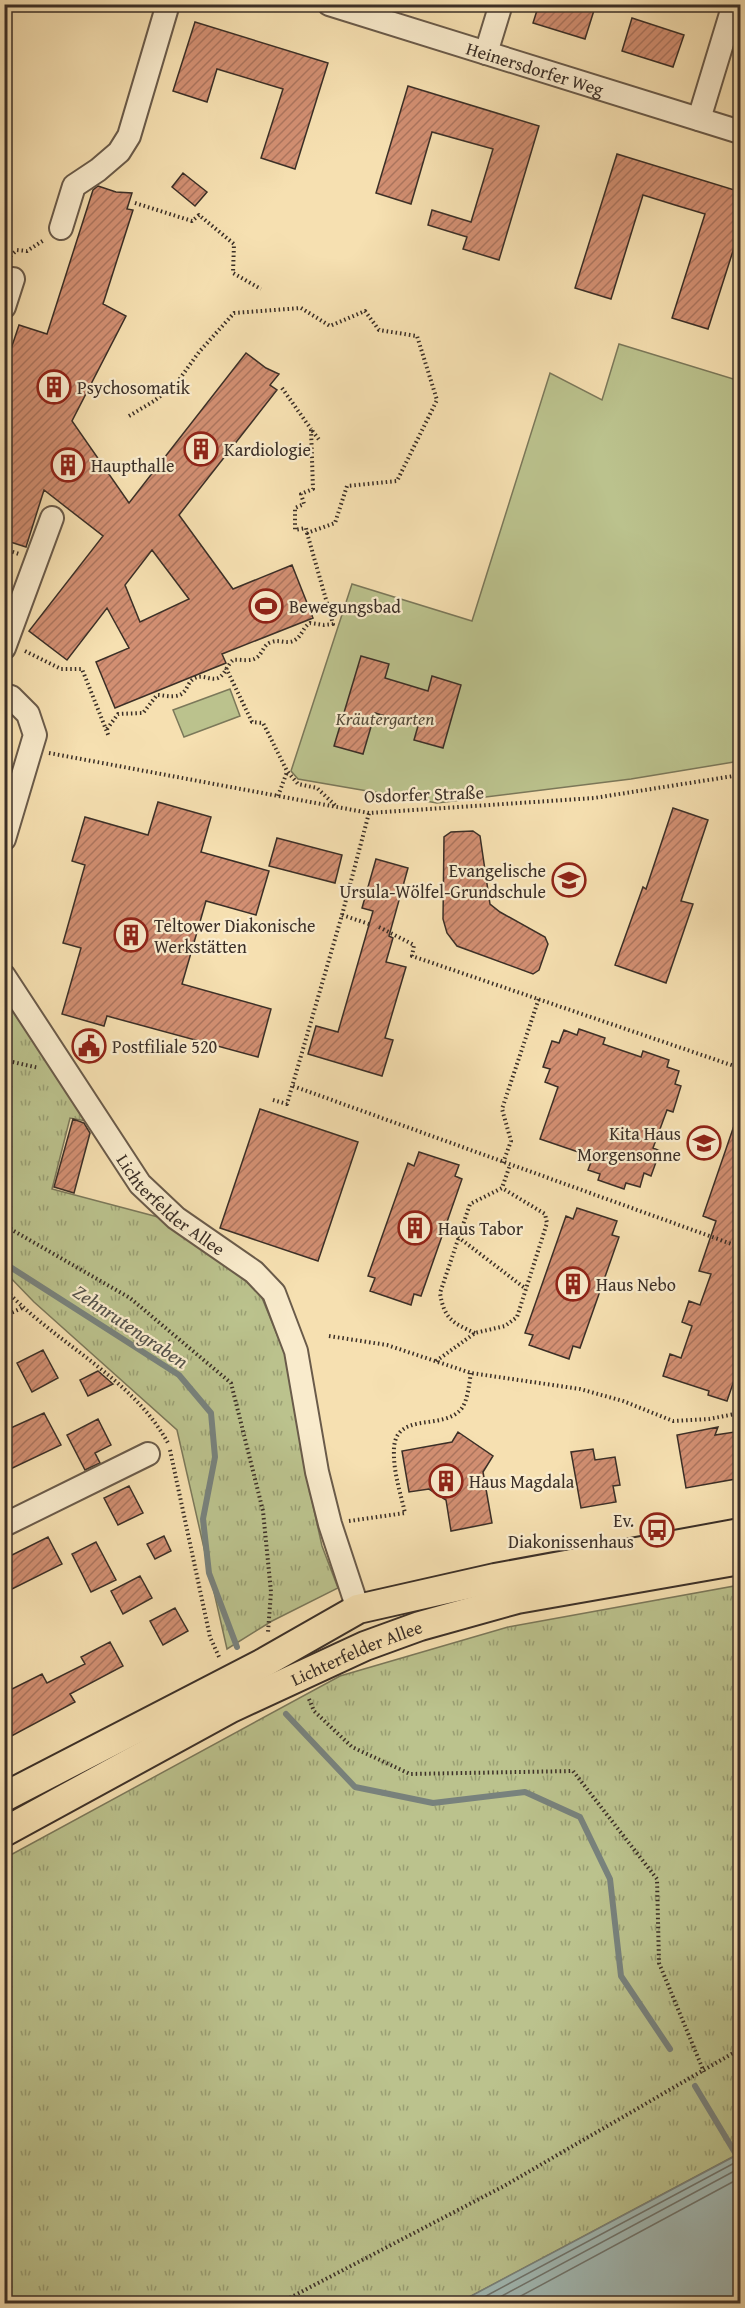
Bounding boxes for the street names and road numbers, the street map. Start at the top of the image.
street label: Heinersdorfer Weg [463,34,607,102]
street label: Osdorfer Straße [364,778,484,810]
street label: Lichterfelder Allee [110,1148,231,1262]
street label: Lichterfelder Allee [286,1613,426,1692]

